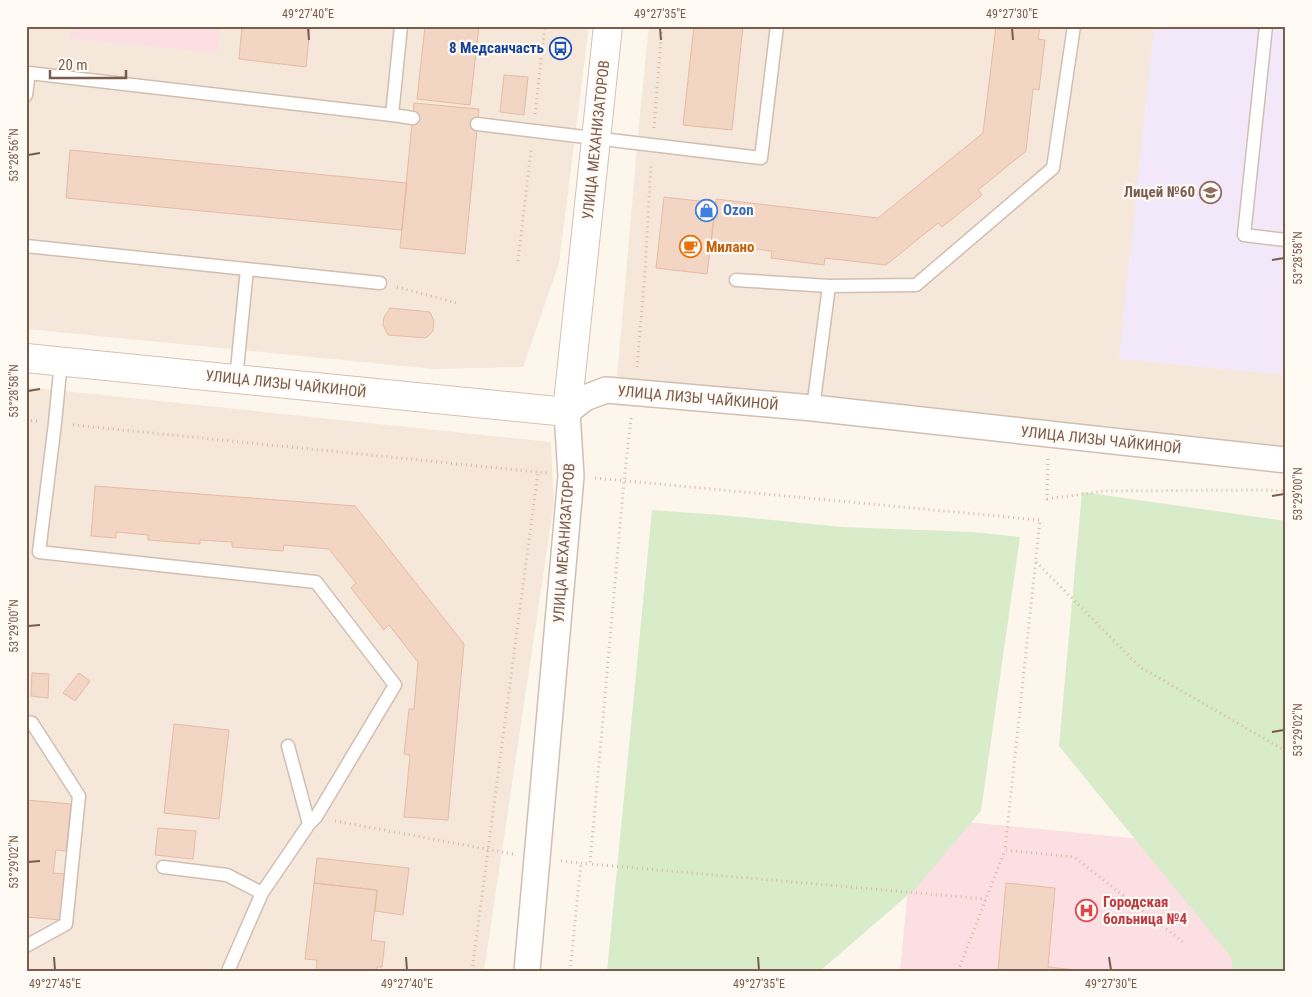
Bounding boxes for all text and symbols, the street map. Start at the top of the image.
text: 49°27'40"E [282,7,334,21]
text: 49°27'35"E [634,7,686,21]
text: 49°27'30"E [986,7,1038,21]
bus stop icon: 8 Медсанчасть [548,36,572,60]
place label: 8 Медсанчасть [449,39,545,57]
scale bar [50,48,126,80]
text: 20 m [58,56,88,74]
street label: УЛИЦА МЕХАНИЗАТОРОВ [579,59,613,221]
text: 53°28'56"N [7,128,21,182]
school or university icon: Лицей №60 [1199,180,1223,204]
place label: Лицей №60 [1124,183,1195,201]
shop icon: Ozon [695,198,719,222]
place label: Ozon [723,201,754,219]
text: 53°28'58"N [1291,231,1305,285]
cafe icon: Милано [678,235,702,259]
place label: Милано [706,238,754,256]
text: 53°28'58"N [7,364,21,418]
street label: УЛИЦА ЛИЗЫ ЧАЙКИНОЙ [205,367,367,401]
street label: УЛИЦА ЛИЗЫ ЧАЙКИНОЙ [617,382,779,414]
street label: УЛИЦА ЛИЗЫ ЧАЙКИНОЙ [1020,423,1182,457]
street label: УЛИЦА МЕХАНИЗАТОРОВ [549,463,579,623]
text: 53°29'00"N [1291,467,1305,521]
text: 53°29'00"N [7,599,21,653]
text: 53°29'02"N [1291,703,1305,757]
text: 53°29'02"N [7,835,21,889]
place label: Городская больница №4 [1103,893,1187,928]
hospital icon: Городская больница №4 [1075,899,1099,923]
text: 49°27'45"E [29,977,81,991]
text: 49°27'40"E [381,977,433,991]
text: 49°27'35"E [733,977,785,991]
text: 49°27'30"E [1085,977,1137,991]

